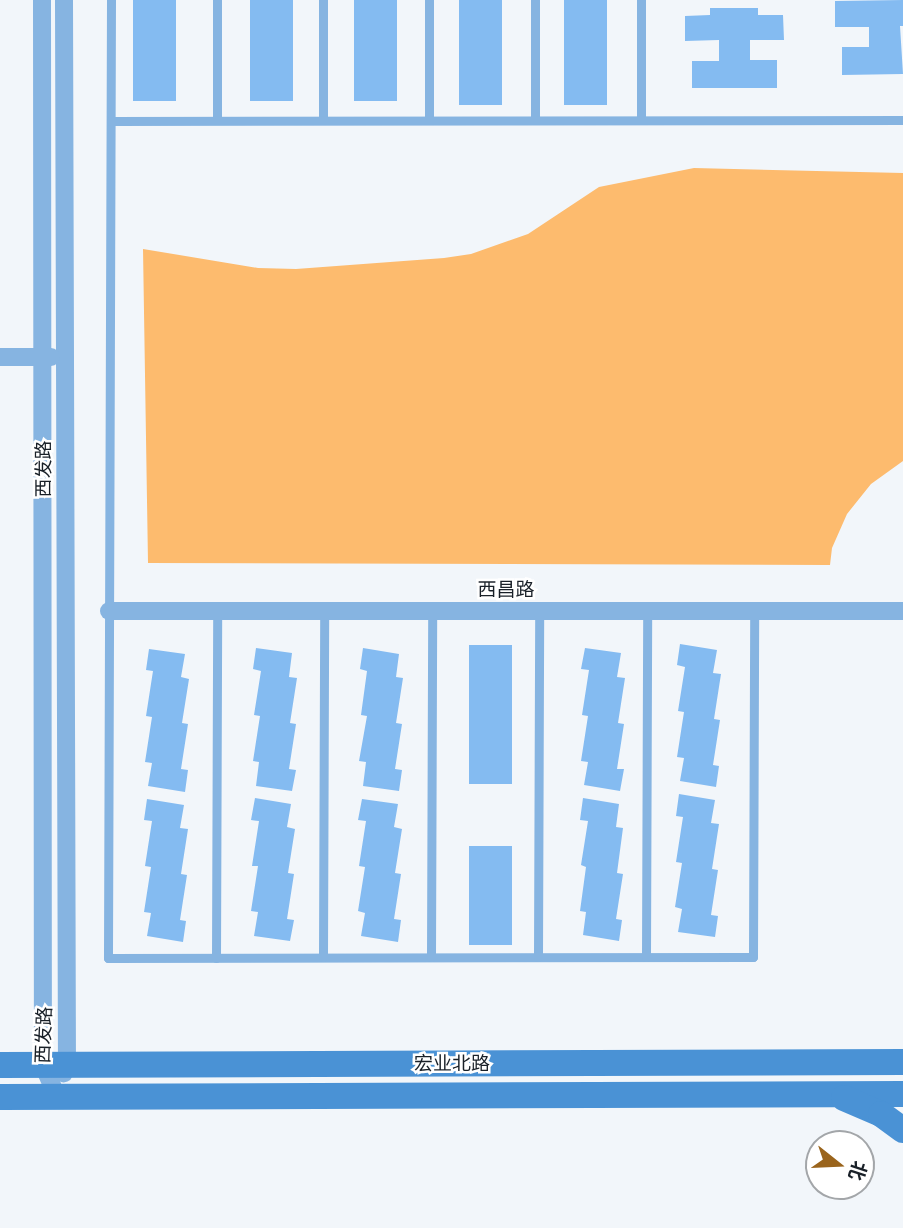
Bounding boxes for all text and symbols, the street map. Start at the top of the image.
street label: 西发路 [33,441,55,497]
street label: 西昌路 [478,579,534,601]
street label: 西发路 [32,1006,56,1064]
street label: 宏业北路 [414,1053,490,1075]
north arrow [805,1130,875,1200]
text: 北 [845,1158,871,1183]

